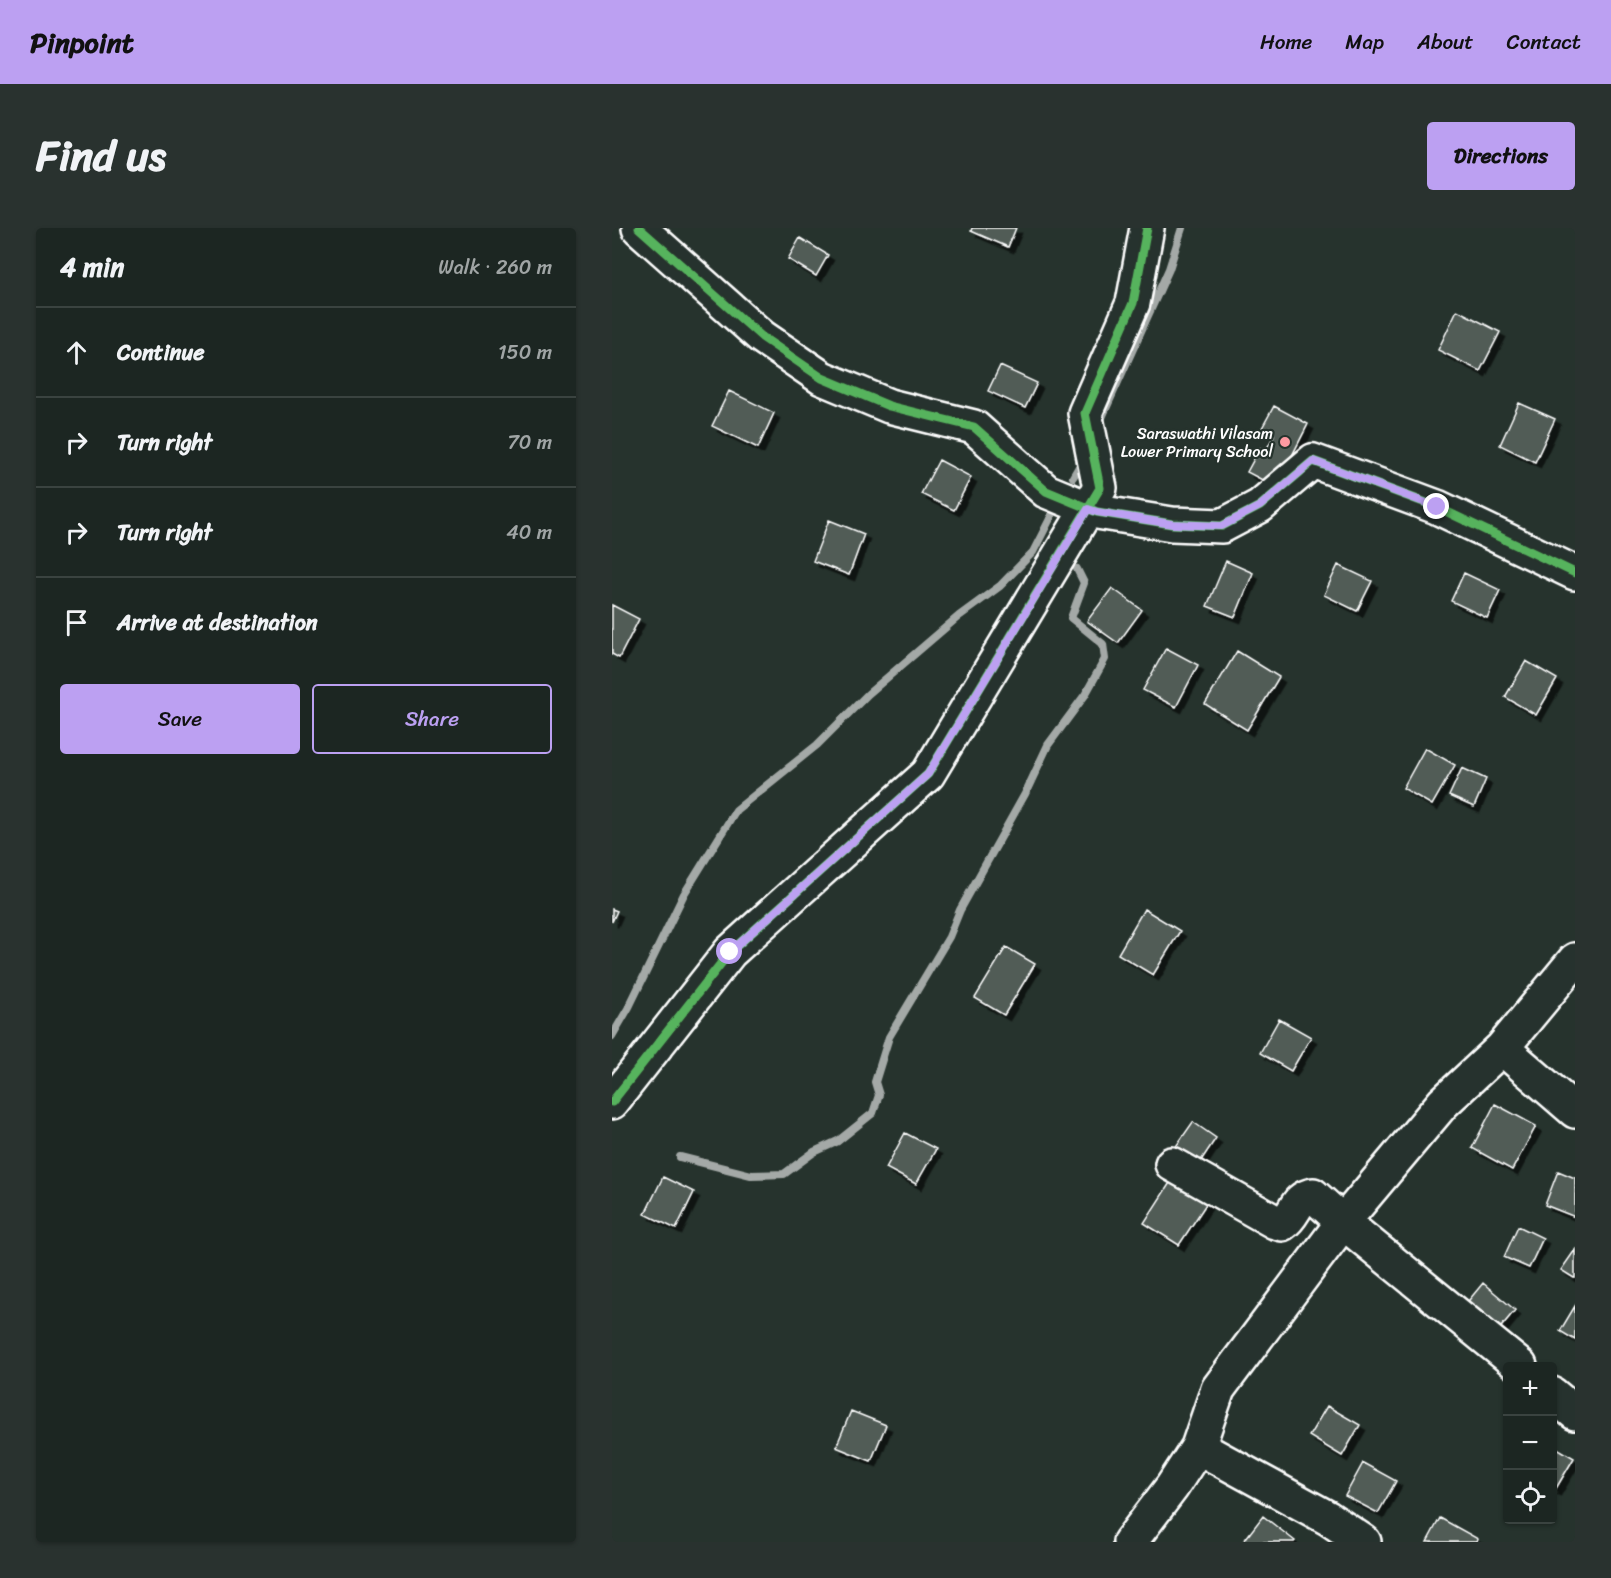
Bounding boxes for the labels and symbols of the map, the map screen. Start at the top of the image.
place label: Saraswathi Vilasam Lower Primary School [1121,419,1273,466]
marker: Saraswathi Vilasam Lower Primary School [1278,435,1292,449]
route end [1423,493,1449,519]
route start [716,938,742,964]

